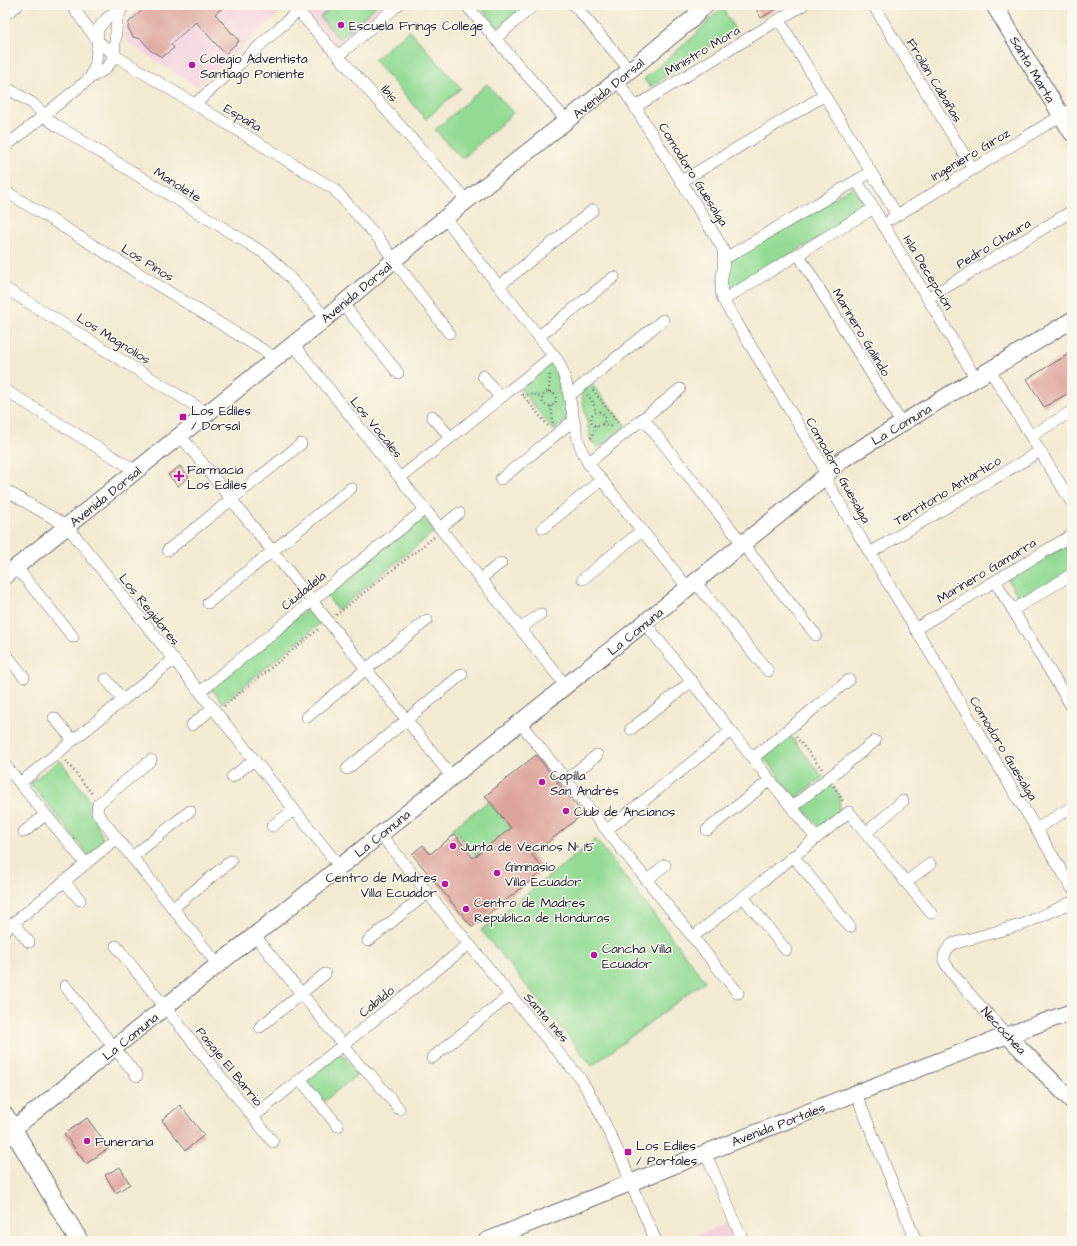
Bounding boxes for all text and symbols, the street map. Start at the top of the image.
place label: Escuela Frings College [349,17,483,36]
marker: Escuela Frings College [336,20,346,30]
street label: Ministro Mora [662,21,744,80]
street label: Santa Marta [1005,33,1059,107]
street label: Froilán Cabañas [902,35,967,126]
place label: Colegio Adventista Santiago Poniente [200,50,308,84]
street label: Avenida Dorsal [569,54,648,123]
marker: Colegio Adventista Santiago Poniente [187,60,197,70]
street label: Ibis [377,81,402,107]
street label: España [220,100,265,136]
street label: Comodoro Guesalga [653,119,732,231]
street label: Ingeniero Giroz [928,124,1014,186]
street label: Manolete [150,163,205,206]
street label: Pedro Chaura [953,214,1035,273]
street label: Isla Decepción [899,232,958,314]
street label: Los Pinos [118,240,178,286]
street label: Avenida Dorsal [317,258,396,328]
street label: Marinero Galindo [828,285,895,381]
street label: Los Magnolios [73,309,154,370]
street label: Los Vocales [346,393,407,462]
street label: La Comuna [868,400,935,450]
place label: Los Ediles / Dorsal [191,402,251,435]
marker: Los Ediles / Dorsal [178,412,188,422]
street label: Comodoro Guesalga [801,414,875,528]
street label: Territorio Antártico [890,451,1005,530]
place label: Farmacia Los Ediles [187,461,247,494]
street label: Avenida Dorsal [66,462,145,531]
marker: Farmacia Los Ediles [174,471,184,481]
street label: Marinero Gamarra [933,534,1040,608]
street label: Ciudadela [277,567,330,615]
street label: Los Regidores [114,570,184,650]
street label: La Comuna [604,603,668,660]
street label: Comodoro Guesalga [964,693,1042,805]
place label: Capilla San Andrés [550,767,619,800]
marker: Capilla San Andrés [537,777,547,787]
place label: Club de Ancianos [574,803,676,821]
street label: La Comuna [351,805,415,862]
marker: Club de Ancianos [561,806,571,816]
place label: Junta de Vecinos N° 15 [461,838,595,856]
marker: Junta de Vecinos N° 15 [448,841,458,851]
place label: Gimnasio Villa Ecuador [505,858,581,891]
marker: Gimnasio Villa Ecuador [492,868,502,878]
place label: Centro de Madres Villa Ecuador [326,869,437,902]
marker: Centro de Madres Villa Ecuador [440,879,450,889]
place label: Centro de Madres República de Honduras [474,894,610,927]
marker: Centro de Madres República de Honduras [461,904,471,914]
place label: Cancha Villa Ecuador [602,940,672,973]
marker: Cancha Villa Ecuador [589,950,599,960]
street label: Cabildo [355,981,399,1022]
street label: Santa Inés [520,989,573,1047]
street label: Necochea [977,1003,1030,1059]
street label: La Comuna [99,1008,163,1065]
street label: Pasaje El Barrio [192,1023,267,1111]
street label: Avenida Portales [729,1099,828,1151]
place label: Funeraria [95,1133,154,1151]
marker: Funeraria [82,1136,92,1146]
place label: Los Ediles / Portales [636,1137,698,1170]
marker: Los Ediles / Portales [623,1147,633,1157]

